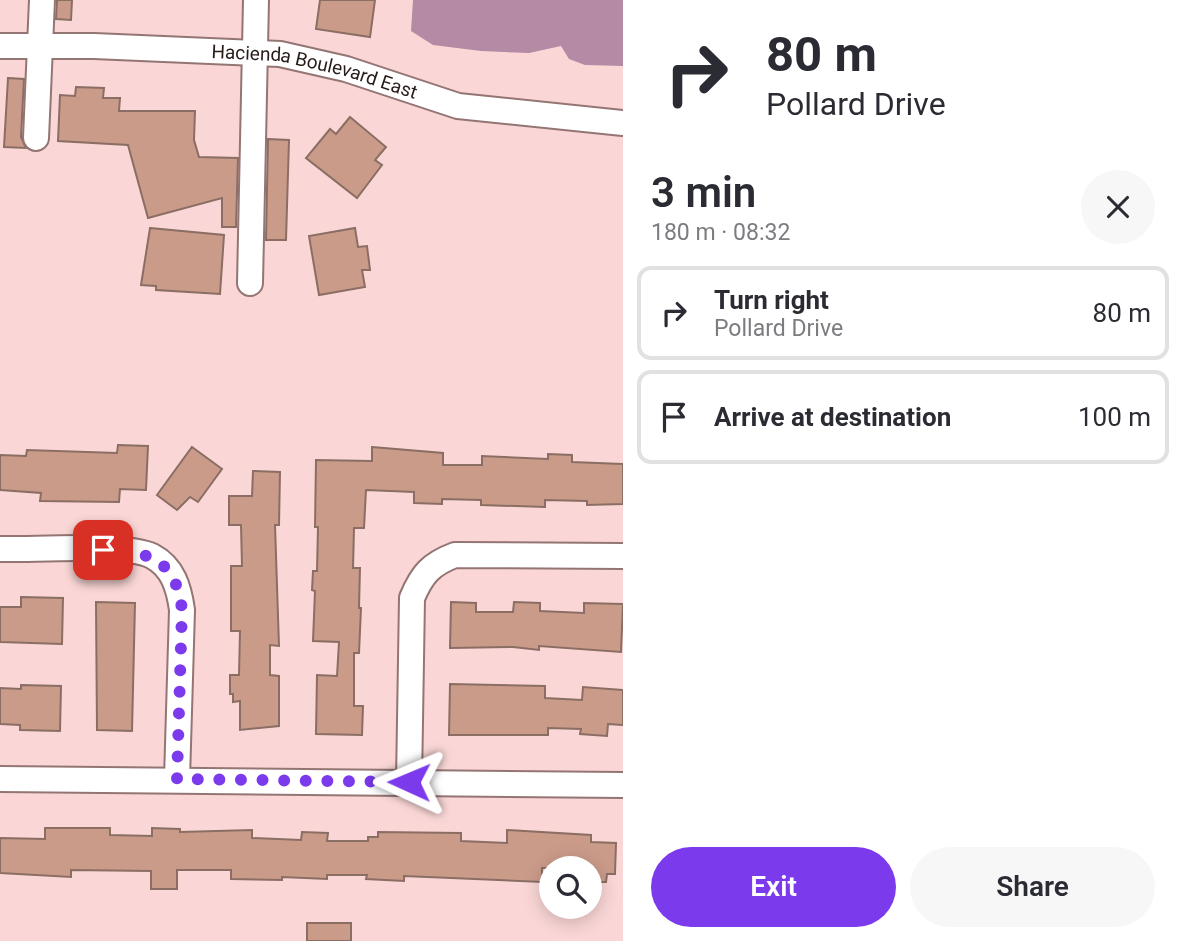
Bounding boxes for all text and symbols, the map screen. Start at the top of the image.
text: 80 m [766,26,877,83]
icon: right [651,28,742,119]
street label: Hacienda Boulevard East [211,40,420,104]
text: Pollard Drive [766,85,946,123]
text: 3 min [651,168,756,217]
button: close [1081,170,1155,244]
text: 180 m · 08:32 [651,219,790,246]
text: Turn right [714,285,829,315]
icon: right [655,294,693,332]
text: 80 m [1093,298,1151,328]
text: Pollard Drive [714,315,843,342]
icon: arrive [655,398,693,436]
text: Arrive at destination [714,402,951,432]
text: 100 m [1078,402,1151,432]
pin [73,520,133,580]
icon: arrive [84,531,122,569]
position arrow [372,745,446,819]
button: Exit [651,847,896,927]
button: Share [910,847,1155,927]
map controls [539,856,602,919]
button: search [539,856,602,919]

